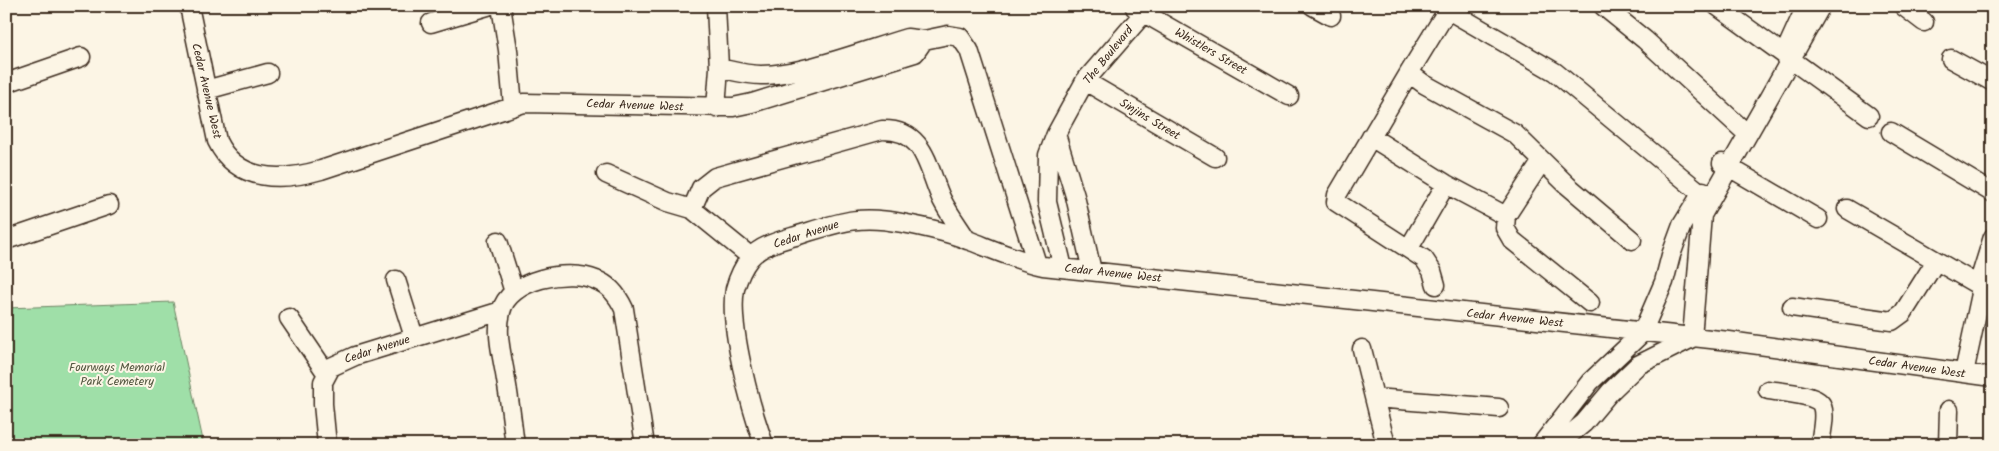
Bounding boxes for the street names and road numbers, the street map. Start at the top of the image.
street label: The Boulevard [1079,21,1139,89]
street label: Whistlers Street [1171,23,1251,80]
street label: Cedar Avenue West [186,41,227,141]
street label: Cedar Avenue West [586,94,684,117]
street label: Sinjins Street [1116,94,1184,145]
street label: Cedar Avenue [771,215,842,254]
street label: Cedar Avenue West [1063,259,1163,288]
street label: Cedar Avenue West [1465,304,1565,333]
street label: Cedar Avenue [342,330,413,369]
street label: Cedar Avenue West [1867,351,1967,384]

